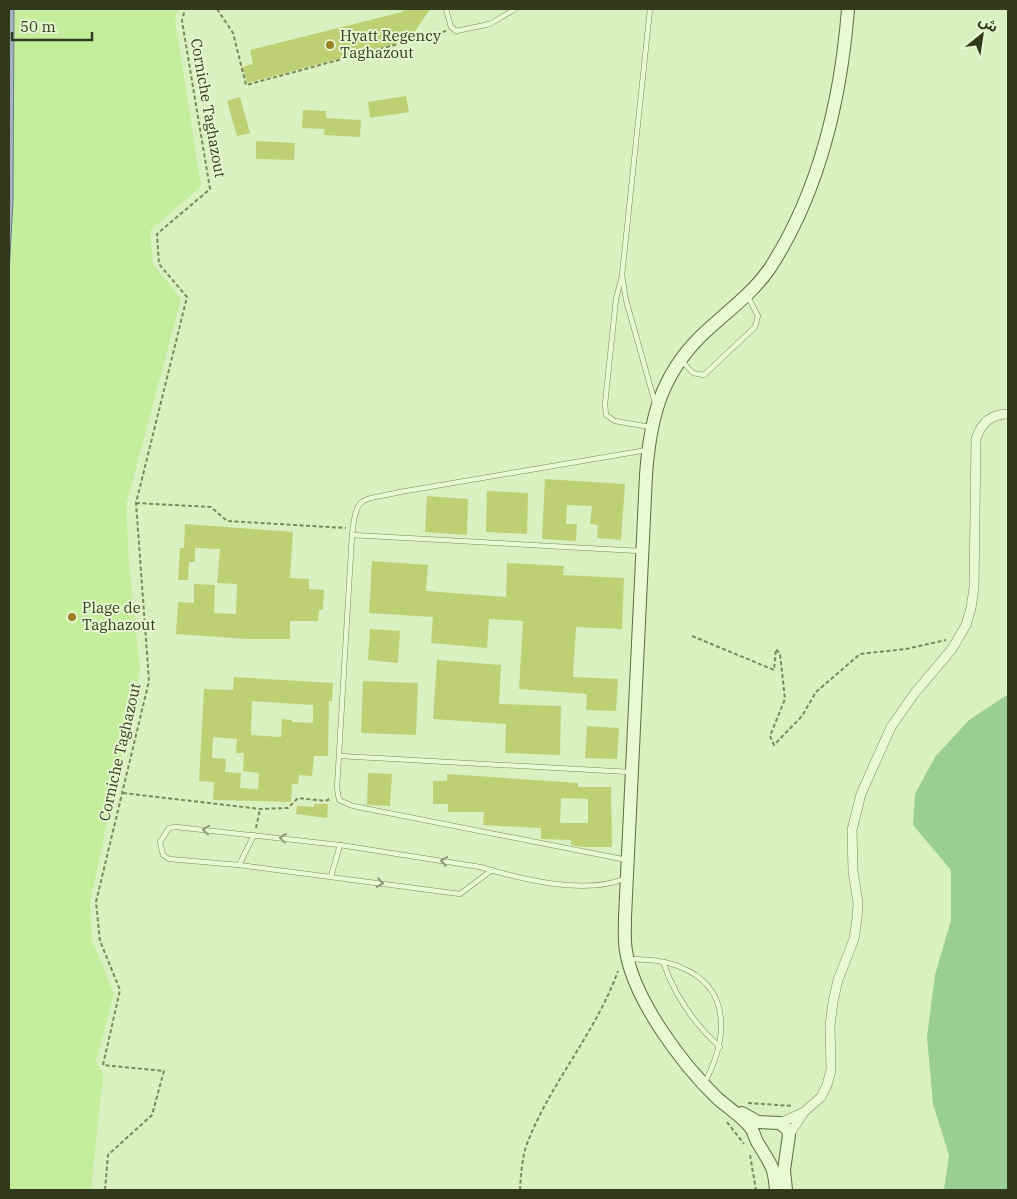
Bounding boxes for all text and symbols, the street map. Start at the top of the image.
scale bar [12,10,92,42]
north arrow [957,10,1007,60]
text: ش [976,11,1001,36]
text: 50 m [20,17,56,36]
place label: Hyatt Regency Taghazout [340,26,441,62]
street label: Corniche Taghazout [187,37,230,179]
marker: Hyatt Regency Taghazout [324,39,336,51]
place label: Plage de Taghazout [82,598,156,634]
marker: Plage de Taghazout [66,611,78,623]
street label: Corniche Taghazout [94,681,145,823]
one-way arrow [201,825,209,836]
one-way arrow [279,833,287,844]
one-way arrow [440,857,449,867]
one-way arrow [375,877,384,887]

